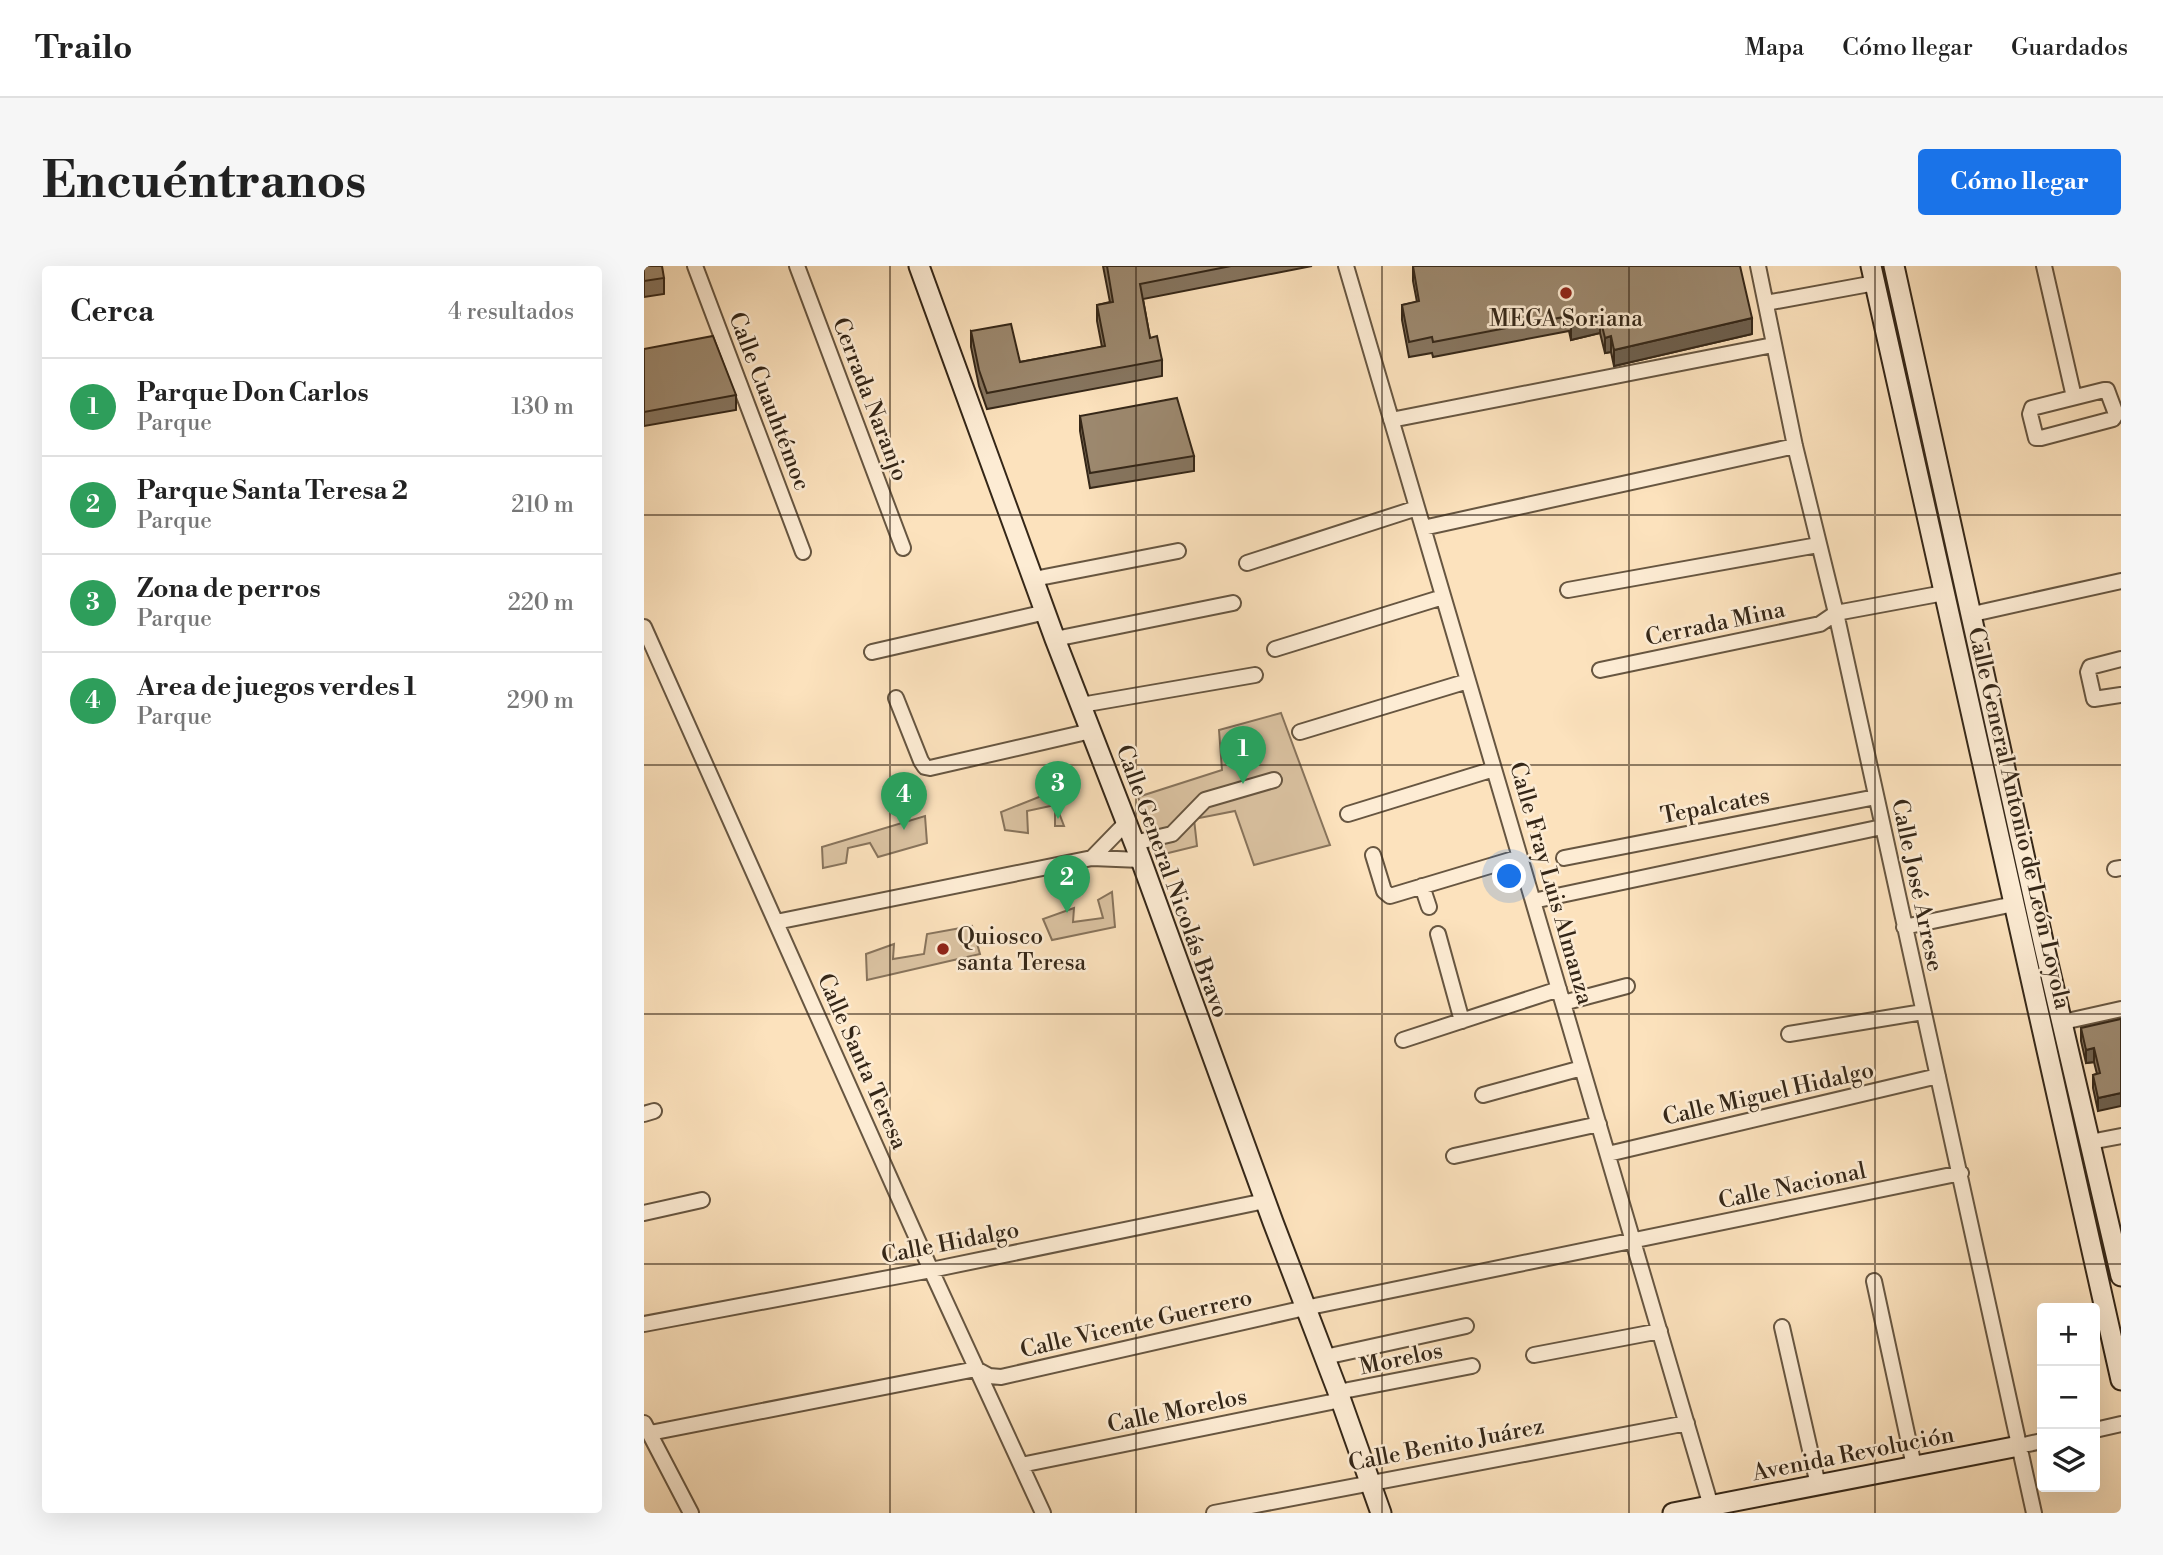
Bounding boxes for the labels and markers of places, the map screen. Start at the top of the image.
marker: MEGA Soriana [1558,285,1574,301]
place label: MEGA Soriana [1489,305,1643,333]
pin: 1 [1220,726,1266,784]
pin: 3 [1035,761,1081,819]
pin: 4 [881,772,927,830]
pin: 2 [1044,855,1090,913]
place label: Quiosco santa Teresa [957,923,1086,977]
marker: Quiosco santa Teresa [935,941,951,957]

